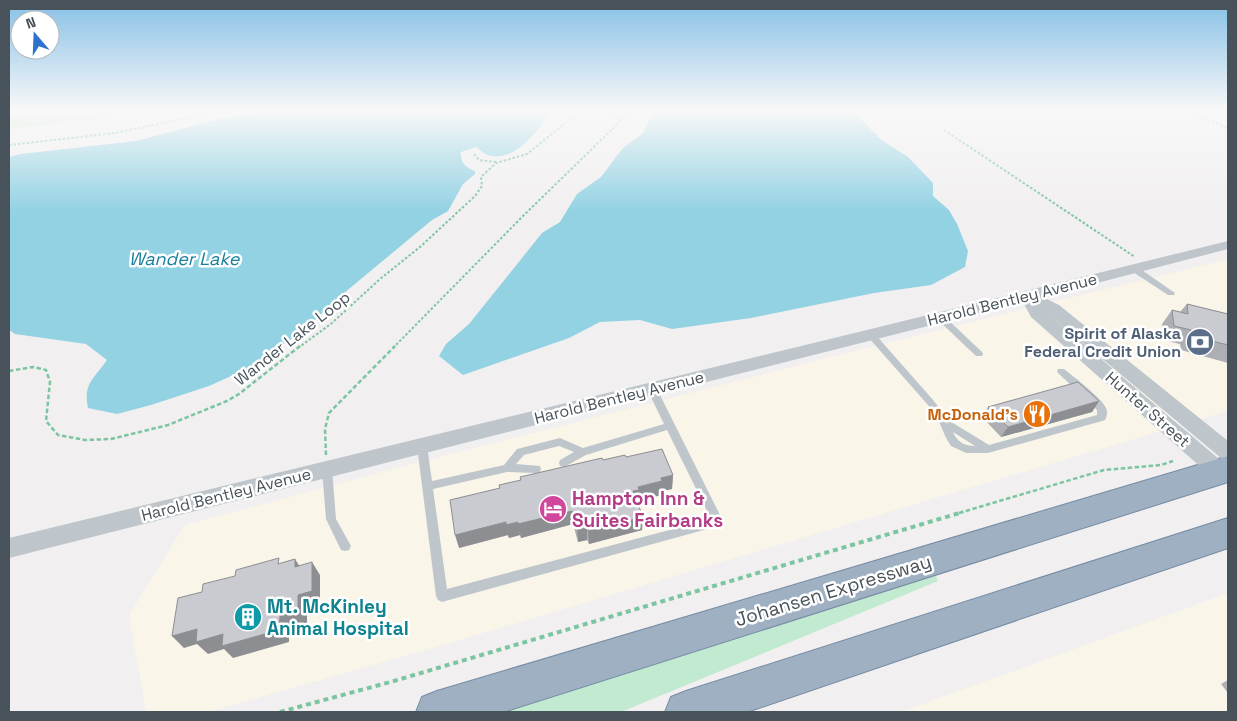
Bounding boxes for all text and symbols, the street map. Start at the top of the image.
north arrow [10,10,60,60]
text: N [23,13,38,33]
water label: Wander Lake [129,247,241,270]
street label: Harold Bentley Avenue [925,268,1099,331]
street label: Wander Lake Loop [230,287,354,390]
place label: Spirit of Alaska Federal Credit Union [1024,323,1181,362]
bank icon: Spirit of Alaska Federal Credit Union [1185,327,1215,357]
street label: Harold Bentley Avenue [532,366,706,429]
street label: Hunter Street [1101,367,1194,452]
restaurant icon: McDonald's [1022,399,1052,429]
place label: McDonald's [928,404,1018,425]
street label: Harold Bentley Avenue [139,463,313,526]
place label: Hampton Inn & Suites Fairbanks [572,486,723,533]
hotel icon: Hampton Inn & Suites Fairbanks [538,494,568,524]
street label: Johansen Expressway [732,549,934,632]
place label: Mt. McKinley Animal Hospital [267,594,409,641]
building icon: Mt. McKinley Animal Hospital [233,602,263,632]

